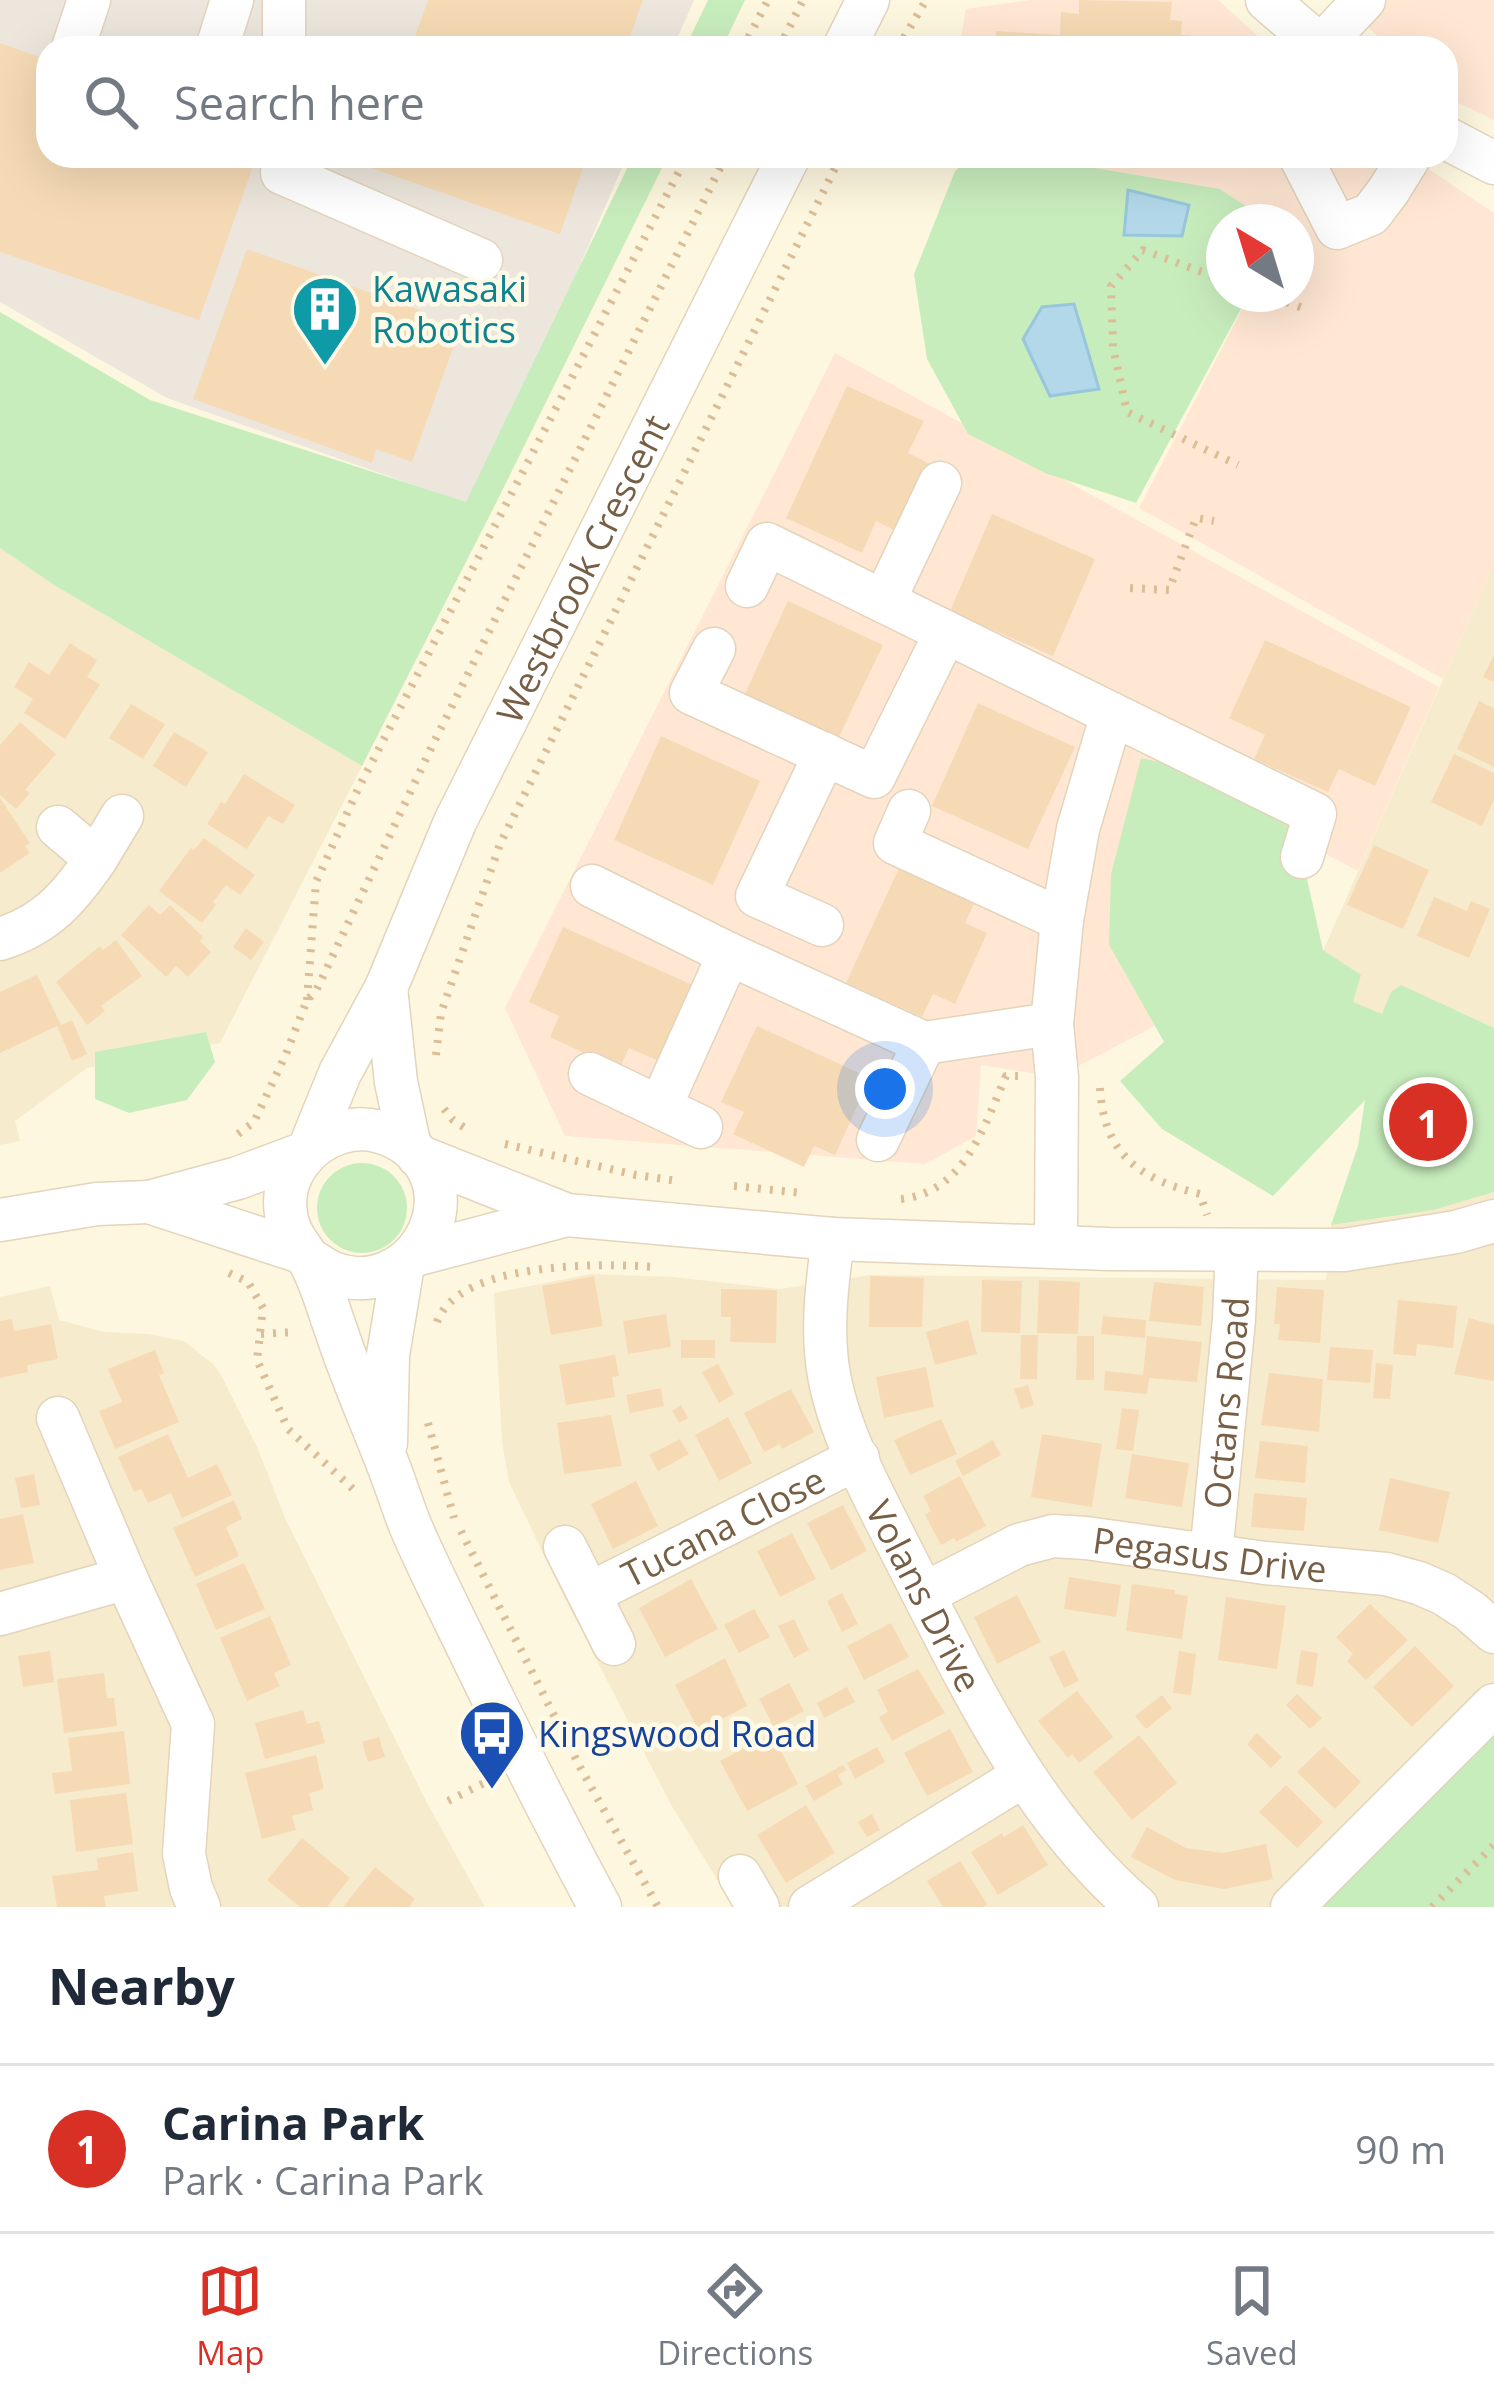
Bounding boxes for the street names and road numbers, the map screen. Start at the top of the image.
street label: Westbrook Crescent [484,406,680,731]
street label: Octans Road [1191,1296,1259,1511]
street label: Tucana Close [613,1455,833,1598]
street label: Volans Drive [855,1492,994,1700]
street label: Pegasus Drive [1090,1515,1329,1593]

